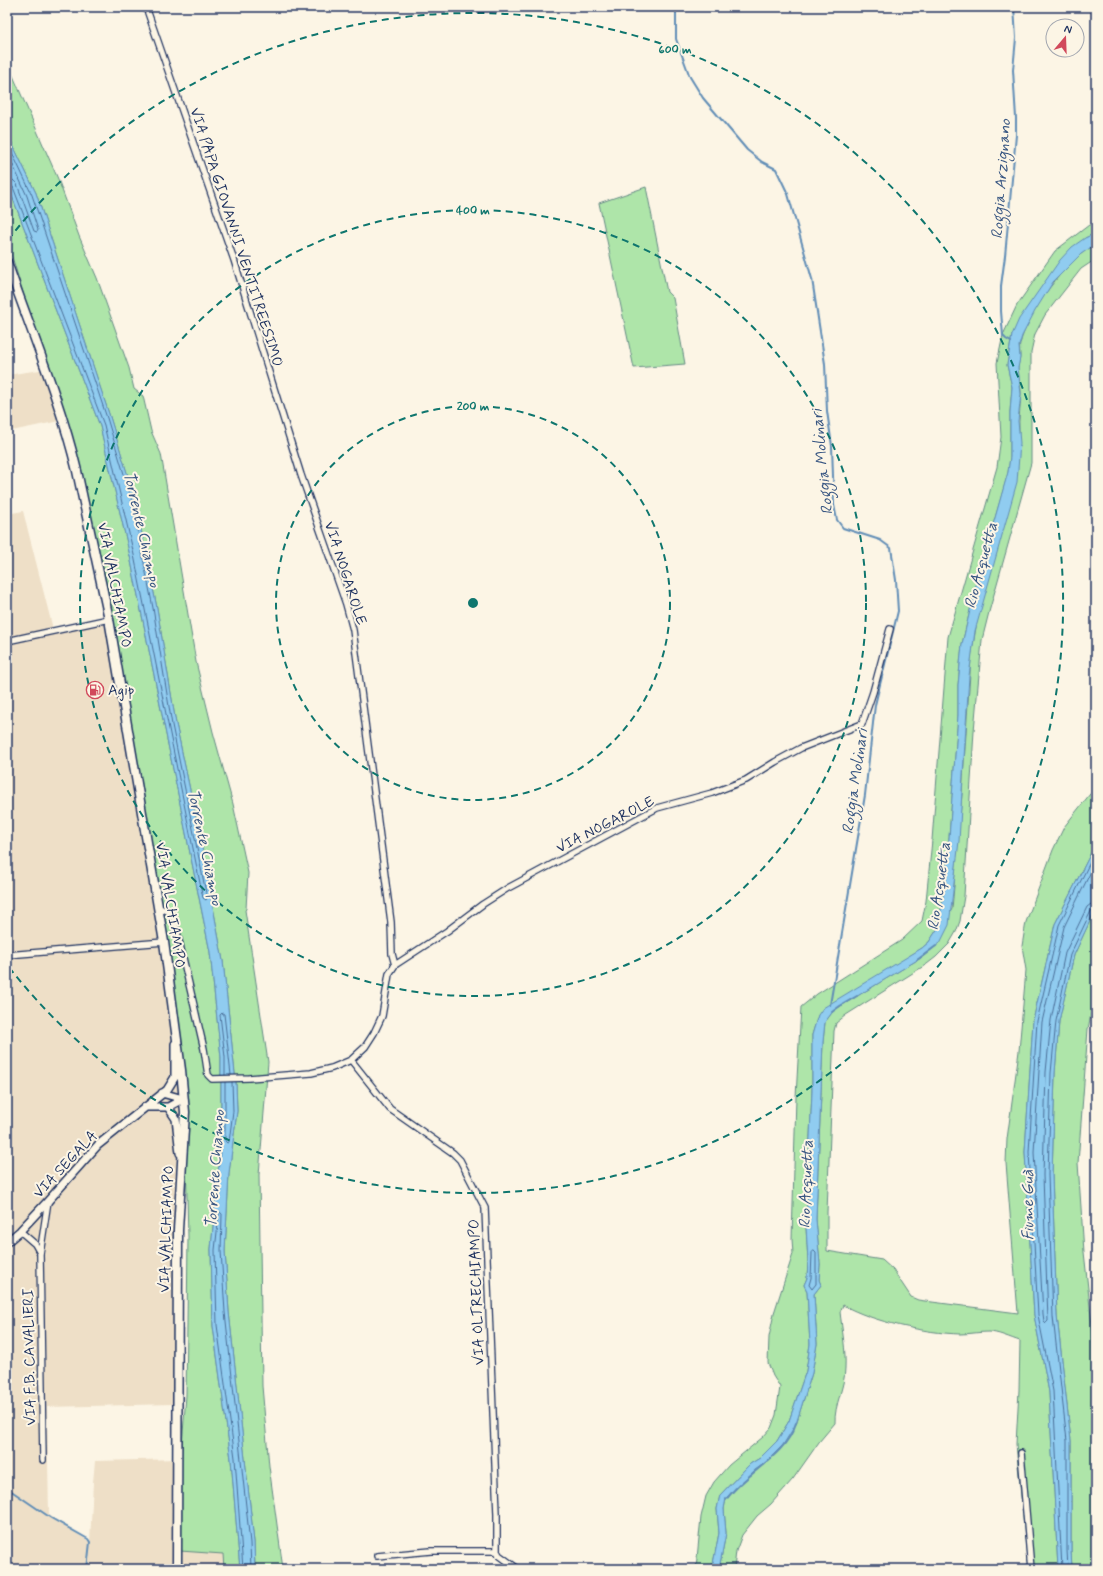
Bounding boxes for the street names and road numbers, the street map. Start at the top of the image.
street label: VIA PAPA GIOVANNI VENTITREESIMO [185,105,287,369]
street label: VIA NOGAROLE [319,519,371,628]
street label: VIA VALCHIAMPO [92,521,136,650]
street label: VIA NOGAROLE [553,791,658,858]
street label: VIA VALCHIAMPO [150,841,190,970]
street label: VIA SEGALA [29,1126,102,1203]
street label: VIA VALCHIAMPO [155,1165,179,1293]
street label: VIA OLTRECHIAMPO [464,1219,490,1365]
street label: VIA F.B. CAVALIERI [19,1288,41,1426]

